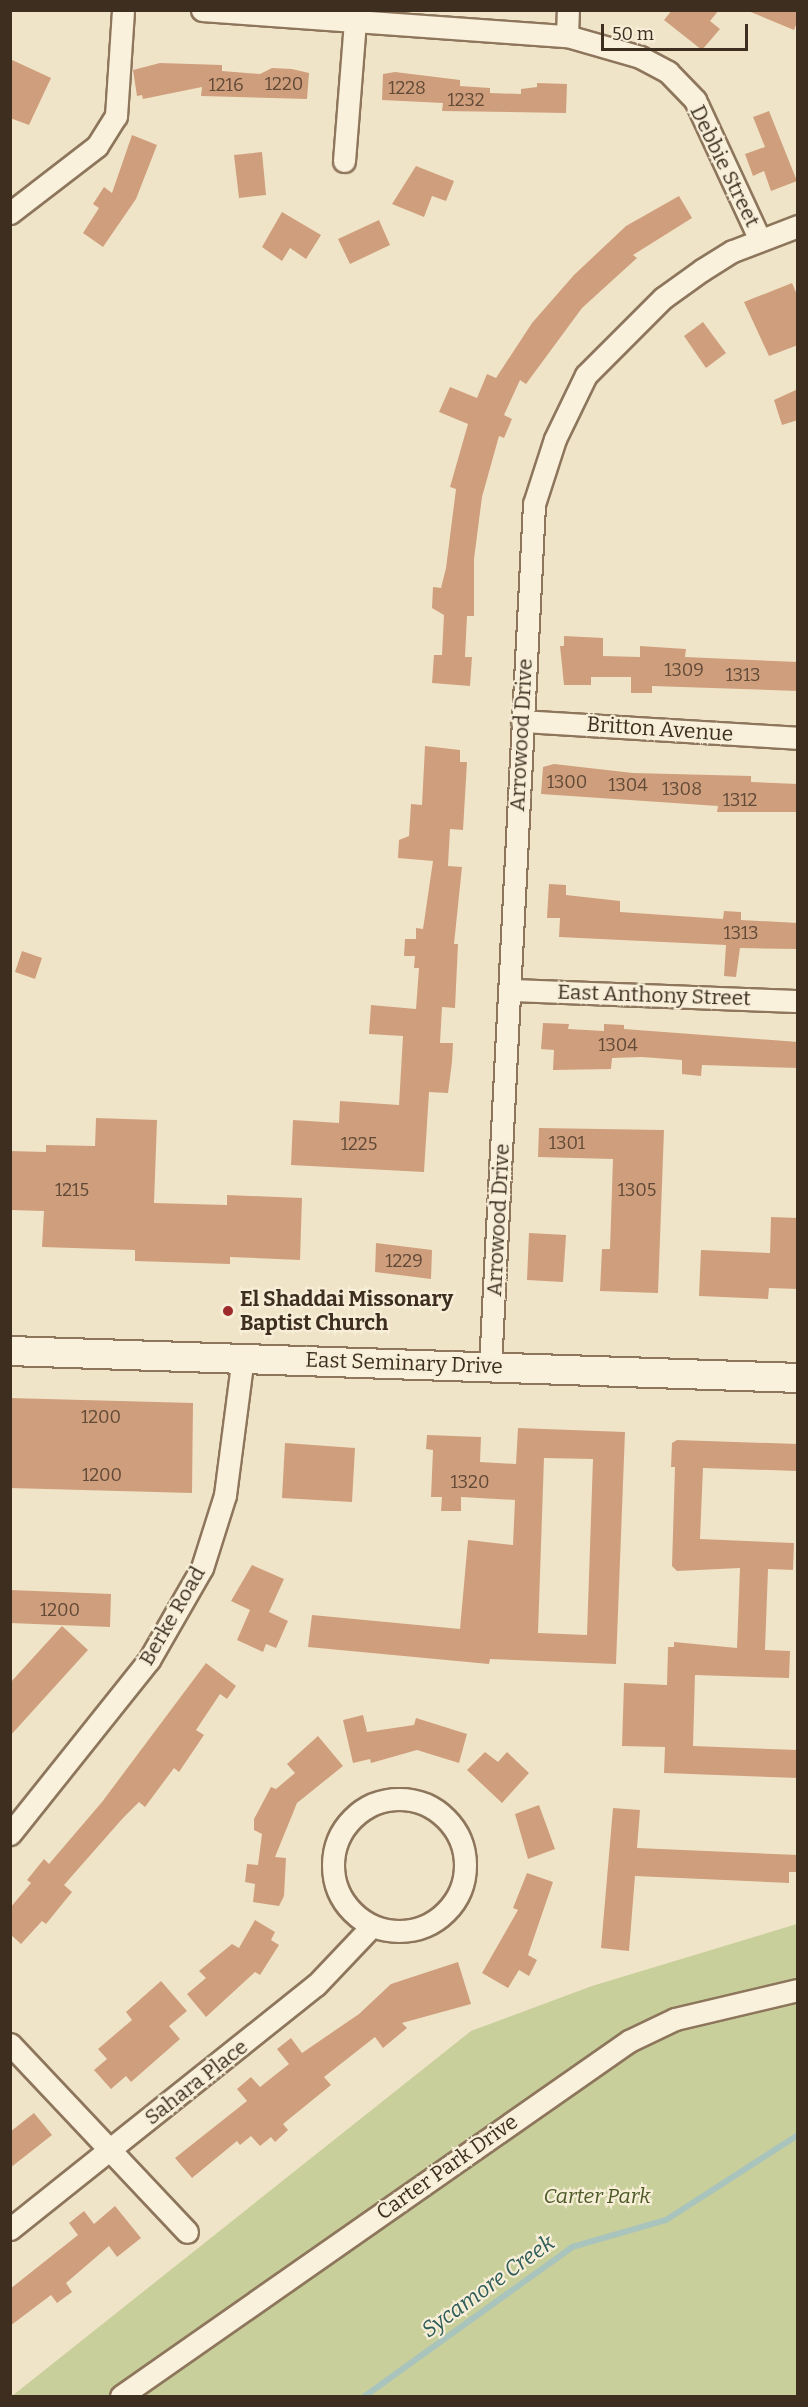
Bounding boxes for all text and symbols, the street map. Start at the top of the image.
scale bar [604,12,751,50]
text: 50 m [612,23,654,45]
house number: 1220 [265,73,303,95]
house number: 1216 [209,74,243,96]
house number: 1228 [388,77,426,99]
house number: 1232 [447,89,485,111]
street label: Debbie Street [685,101,765,231]
street label: Arrowood Drive [504,658,538,812]
house number: 1309 [664,659,704,681]
house number: 1313 [725,664,761,686]
street label: Britton Avenue [586,711,734,747]
house number: 1300 [547,771,587,793]
house number: 1304 [608,774,648,796]
house number: 1308 [662,778,702,800]
house number: 1312 [723,789,757,811]
house number: 1313 [723,922,759,944]
street label: East Anthony Street [557,979,751,1011]
house number: 1304 [598,1034,638,1056]
house number: 1301 [549,1132,585,1154]
house number: 1225 [341,1133,377,1155]
street label: Arrowood Drive [481,1143,515,1297]
house number: 1215 [55,1179,89,1201]
house number: 1305 [618,1179,656,1201]
house number: 1229 [385,1250,423,1272]
place label: El Shaddai Missonary Baptist Church [240,1286,453,1336]
marker: El Shaddai Missonary Baptist Church [221,1304,235,1318]
street label: East Seminary Drive [305,1347,503,1379]
house number: 1200 [81,1406,121,1428]
house number: 1200 [82,1464,122,1486]
house number: 1320 [451,1471,489,1493]
street label: Berke Road [134,1562,210,1670]
house number: 1200 [40,1599,80,1621]
street label: Sahara Place [139,2034,253,2130]
street label: Carter Park Drive [372,2109,522,2225]
park label: Carter Park [543,2183,651,2209]
water label: Sycamore Creek [416,2229,560,2343]

